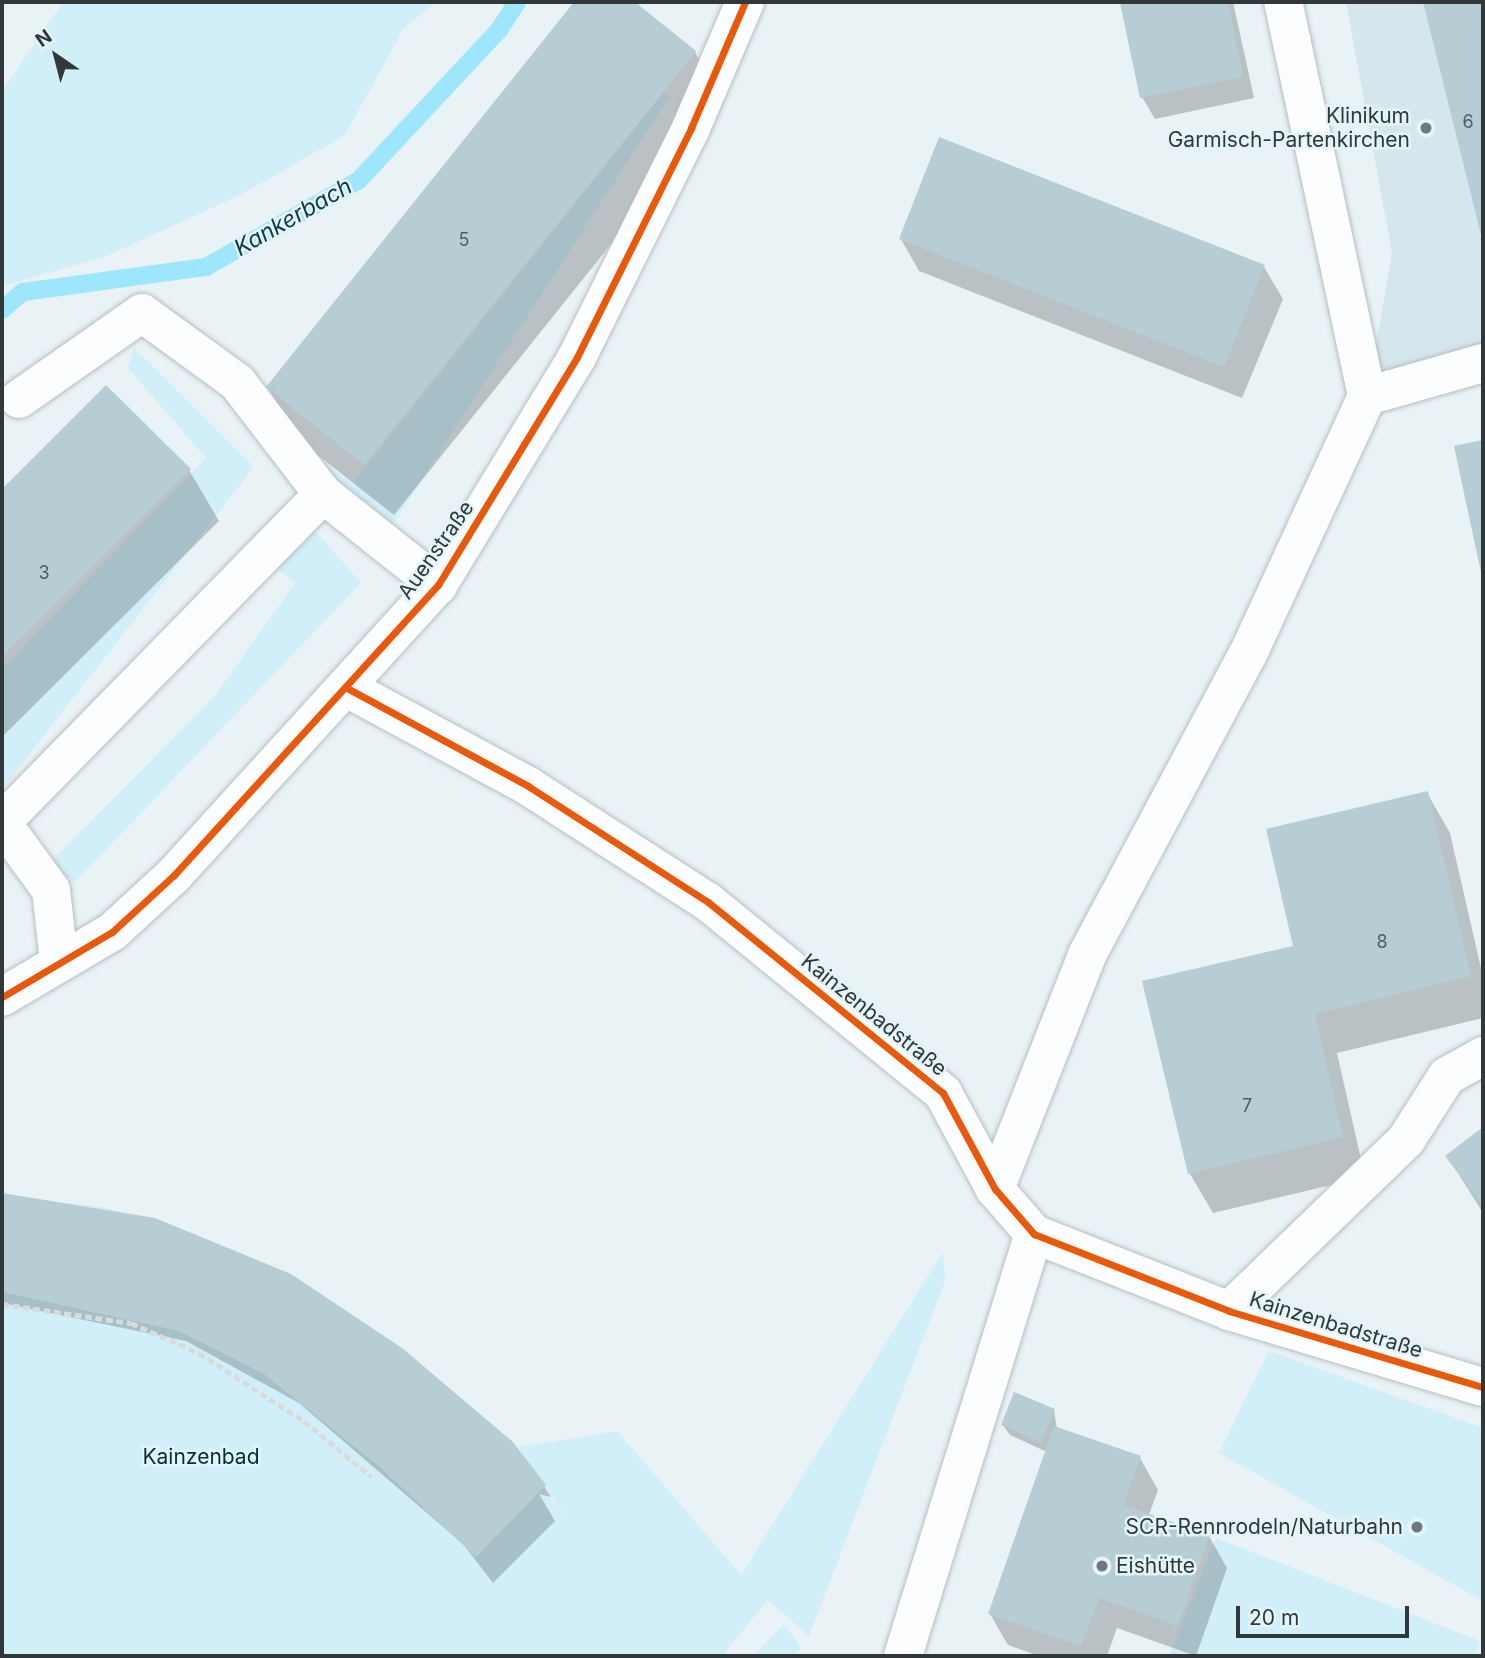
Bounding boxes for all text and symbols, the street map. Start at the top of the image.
north arrow [21,21,91,91]
text: N [31,25,56,52]
place label: Klinikum Garmisch-Partenkirchen [1168,103,1410,153]
house number: 6 [1462,111,1474,133]
marker: Klinikum Garmisch-Partenkirchen [1416,118,1436,138]
water label: Kankerbach [229,172,357,262]
house number: 5 [459,229,469,251]
street label: Auenstraße [393,496,479,604]
house number: 3 [38,562,50,584]
house number: 8 [1376,931,1388,953]
street label: Kainzenbadstraße [796,949,952,1081]
house number: 7 [1242,1095,1252,1117]
street label: Kainzenbadstraße [1246,1287,1426,1363]
park label: Kainzenbad [142,1444,260,1470]
place label: SCR-Rennrodeln/Naturbahn [1126,1514,1403,1540]
marker: SCR-Rennrodeln/Naturbahn [1409,1519,1425,1535]
place label: Eishütte [1116,1553,1195,1579]
marker: Eishütte [1094,1558,1110,1574]
scale bar [1240,1592,1413,1636]
text: 20 m [1249,1605,1299,1630]

